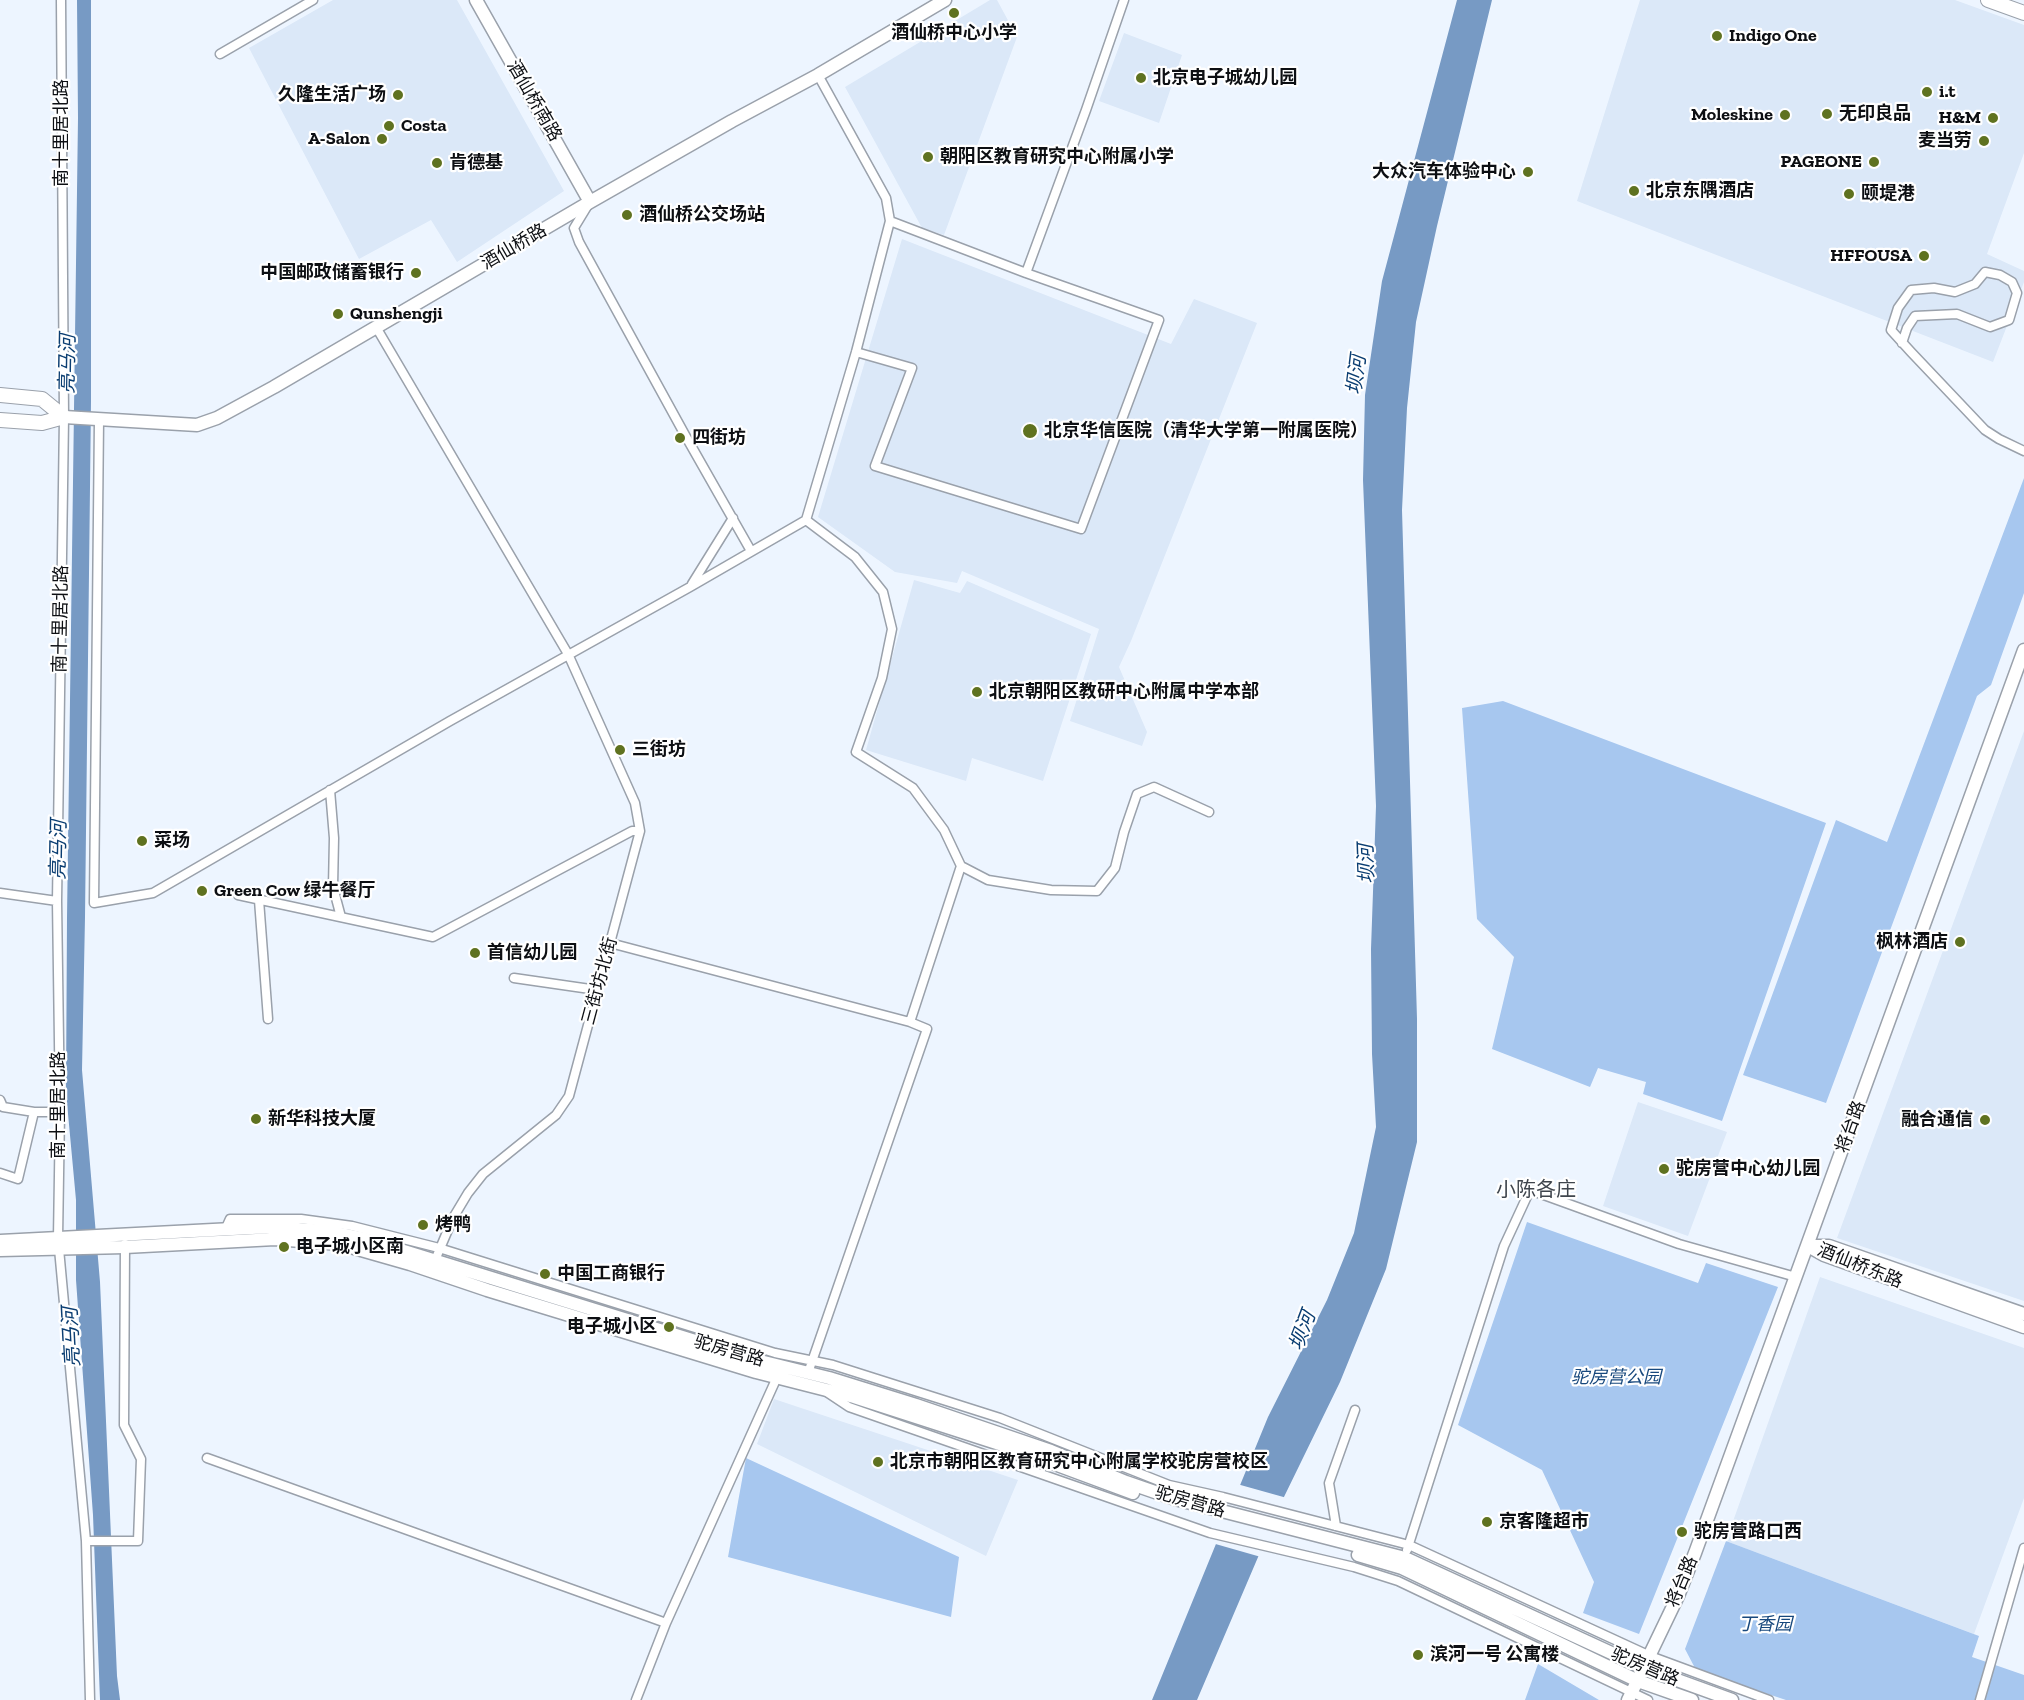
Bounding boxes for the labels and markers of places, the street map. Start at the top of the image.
marker: 酒仙桥中心小学 [947,6,961,20]
place label: 酒仙桥中心小学 [891,22,1017,44]
place label: Indigo One [1729,25,1817,47]
marker: Indigo One [1710,29,1724,43]
place label: 北京电子城幼儿园 [1153,67,1297,89]
marker: 北京电子城幼儿园 [1134,71,1148,85]
place label: i.t [1939,81,1955,103]
place label: 久隆生活广场 [278,84,386,106]
marker: i.t [1920,85,1934,99]
marker: 久隆生活广场 [391,88,405,102]
place label: 无印良品 [1839,103,1911,125]
place label: Moleskine [1691,104,1773,126]
marker: 无印良品 [1820,107,1834,121]
place label: H&M [1938,107,1981,129]
marker: Moleskine [1778,108,1792,122]
marker: H&M [1986,111,2000,125]
place label: Costa [401,115,447,137]
marker: Costa [382,119,396,133]
place label: A-Salon [308,128,370,150]
place label: 麦当劳 [1918,130,1972,152]
marker: A-Salon [375,132,389,146]
marker: 麦当劳 [1977,134,1991,148]
place label: 朝阳区教育研究中心附属小学 [940,146,1174,168]
marker: 朝阳区教育研究中心附属小学 [921,150,935,164]
place label: PAGEONE [1781,151,1862,173]
place label: 肯德基 [449,152,503,174]
marker: PAGEONE [1867,155,1881,169]
marker: 肯德基 [430,156,444,170]
place label: 大众汽车体验中心 [1372,161,1516,183]
marker: 大众汽车体验中心 [1521,165,1535,179]
place label: 北京东隅酒店 [1646,180,1754,202]
place label: 颐堤港 [1861,183,1915,205]
marker: 北京东隅酒店 [1627,184,1641,198]
marker: 颐堤港 [1842,187,1856,201]
place label: 酒仙桥公交场站 [639,204,765,226]
marker: 酒仙桥公交场站 [620,208,634,222]
place label: HFFOUSA [1830,245,1912,267]
marker: HFFOUSA [1917,249,1931,263]
place label: 中国邮政储蓄银行 [260,262,404,284]
marker: 中国邮政储蓄银行 [409,266,423,280]
place label: Qunshengji [350,303,443,325]
marker: Qunshengji [331,307,345,321]
place label: 北京华信医院（清华大学第一附属医院） [1044,420,1368,442]
marker: 北京华信医院（清华大学第一附属医院） [1021,422,1039,440]
place label: 四街坊 [692,427,746,449]
marker: 四街坊 [673,431,687,445]
place label: 北京朝阳区教研中心附属中学本部 [989,681,1259,703]
marker: 北京朝阳区教研中心附属中学本部 [970,685,984,699]
place label: 三街坊 [632,739,686,761]
marker: 三街坊 [613,743,627,757]
place label: 菜场 [154,830,190,852]
marker: 菜场 [135,834,149,848]
place label: Green Cow 绿牛餐厅 [214,880,375,902]
marker: Green Cow 绿牛餐厅 [195,884,209,898]
place label: 枫林酒店 [1876,931,1948,953]
marker: 枫林酒店 [1953,935,1967,949]
place label: 首信幼儿园 [487,942,577,964]
marker: 首信幼儿园 [468,946,482,960]
place label: 新华科技大厦 [268,1108,376,1130]
place label: 融合通信 [1901,1109,1973,1131]
marker: 新华科技大厦 [249,1112,263,1126]
marker: 融合通信 [1978,1113,1992,1127]
place label: 驼房营中心幼儿园 [1676,1158,1820,1180]
marker: 驼房营中心幼儿园 [1657,1162,1671,1176]
place label: 烤鸭 [435,1214,471,1236]
marker: 烤鸭 [416,1218,430,1232]
place label: 电子城小区南 [296,1236,404,1258]
marker: 电子城小区南 [277,1240,291,1254]
place label: 中国工商银行 [557,1263,665,1285]
marker: 中国工商银行 [538,1267,552,1281]
place label: 电子城小区 [567,1316,657,1338]
marker: 电子城小区 [662,1320,676,1334]
place label: 北京市朝阳区教育研究中心附属学校驼房营校区 [890,1451,1268,1473]
marker: 北京市朝阳区教育研究中心附属学校驼房营校区 [871,1455,885,1469]
place label: 京客隆超市 [1499,1511,1589,1533]
marker: 京客隆超市 [1480,1515,1494,1529]
place label: 驼房营路口西 [1694,1521,1802,1543]
marker: 驼房营路口西 [1675,1525,1689,1539]
place label: 滨河一号 公寓楼 [1430,1644,1559,1666]
marker: 滨河一号 公寓楼 [1411,1648,1425,1662]

